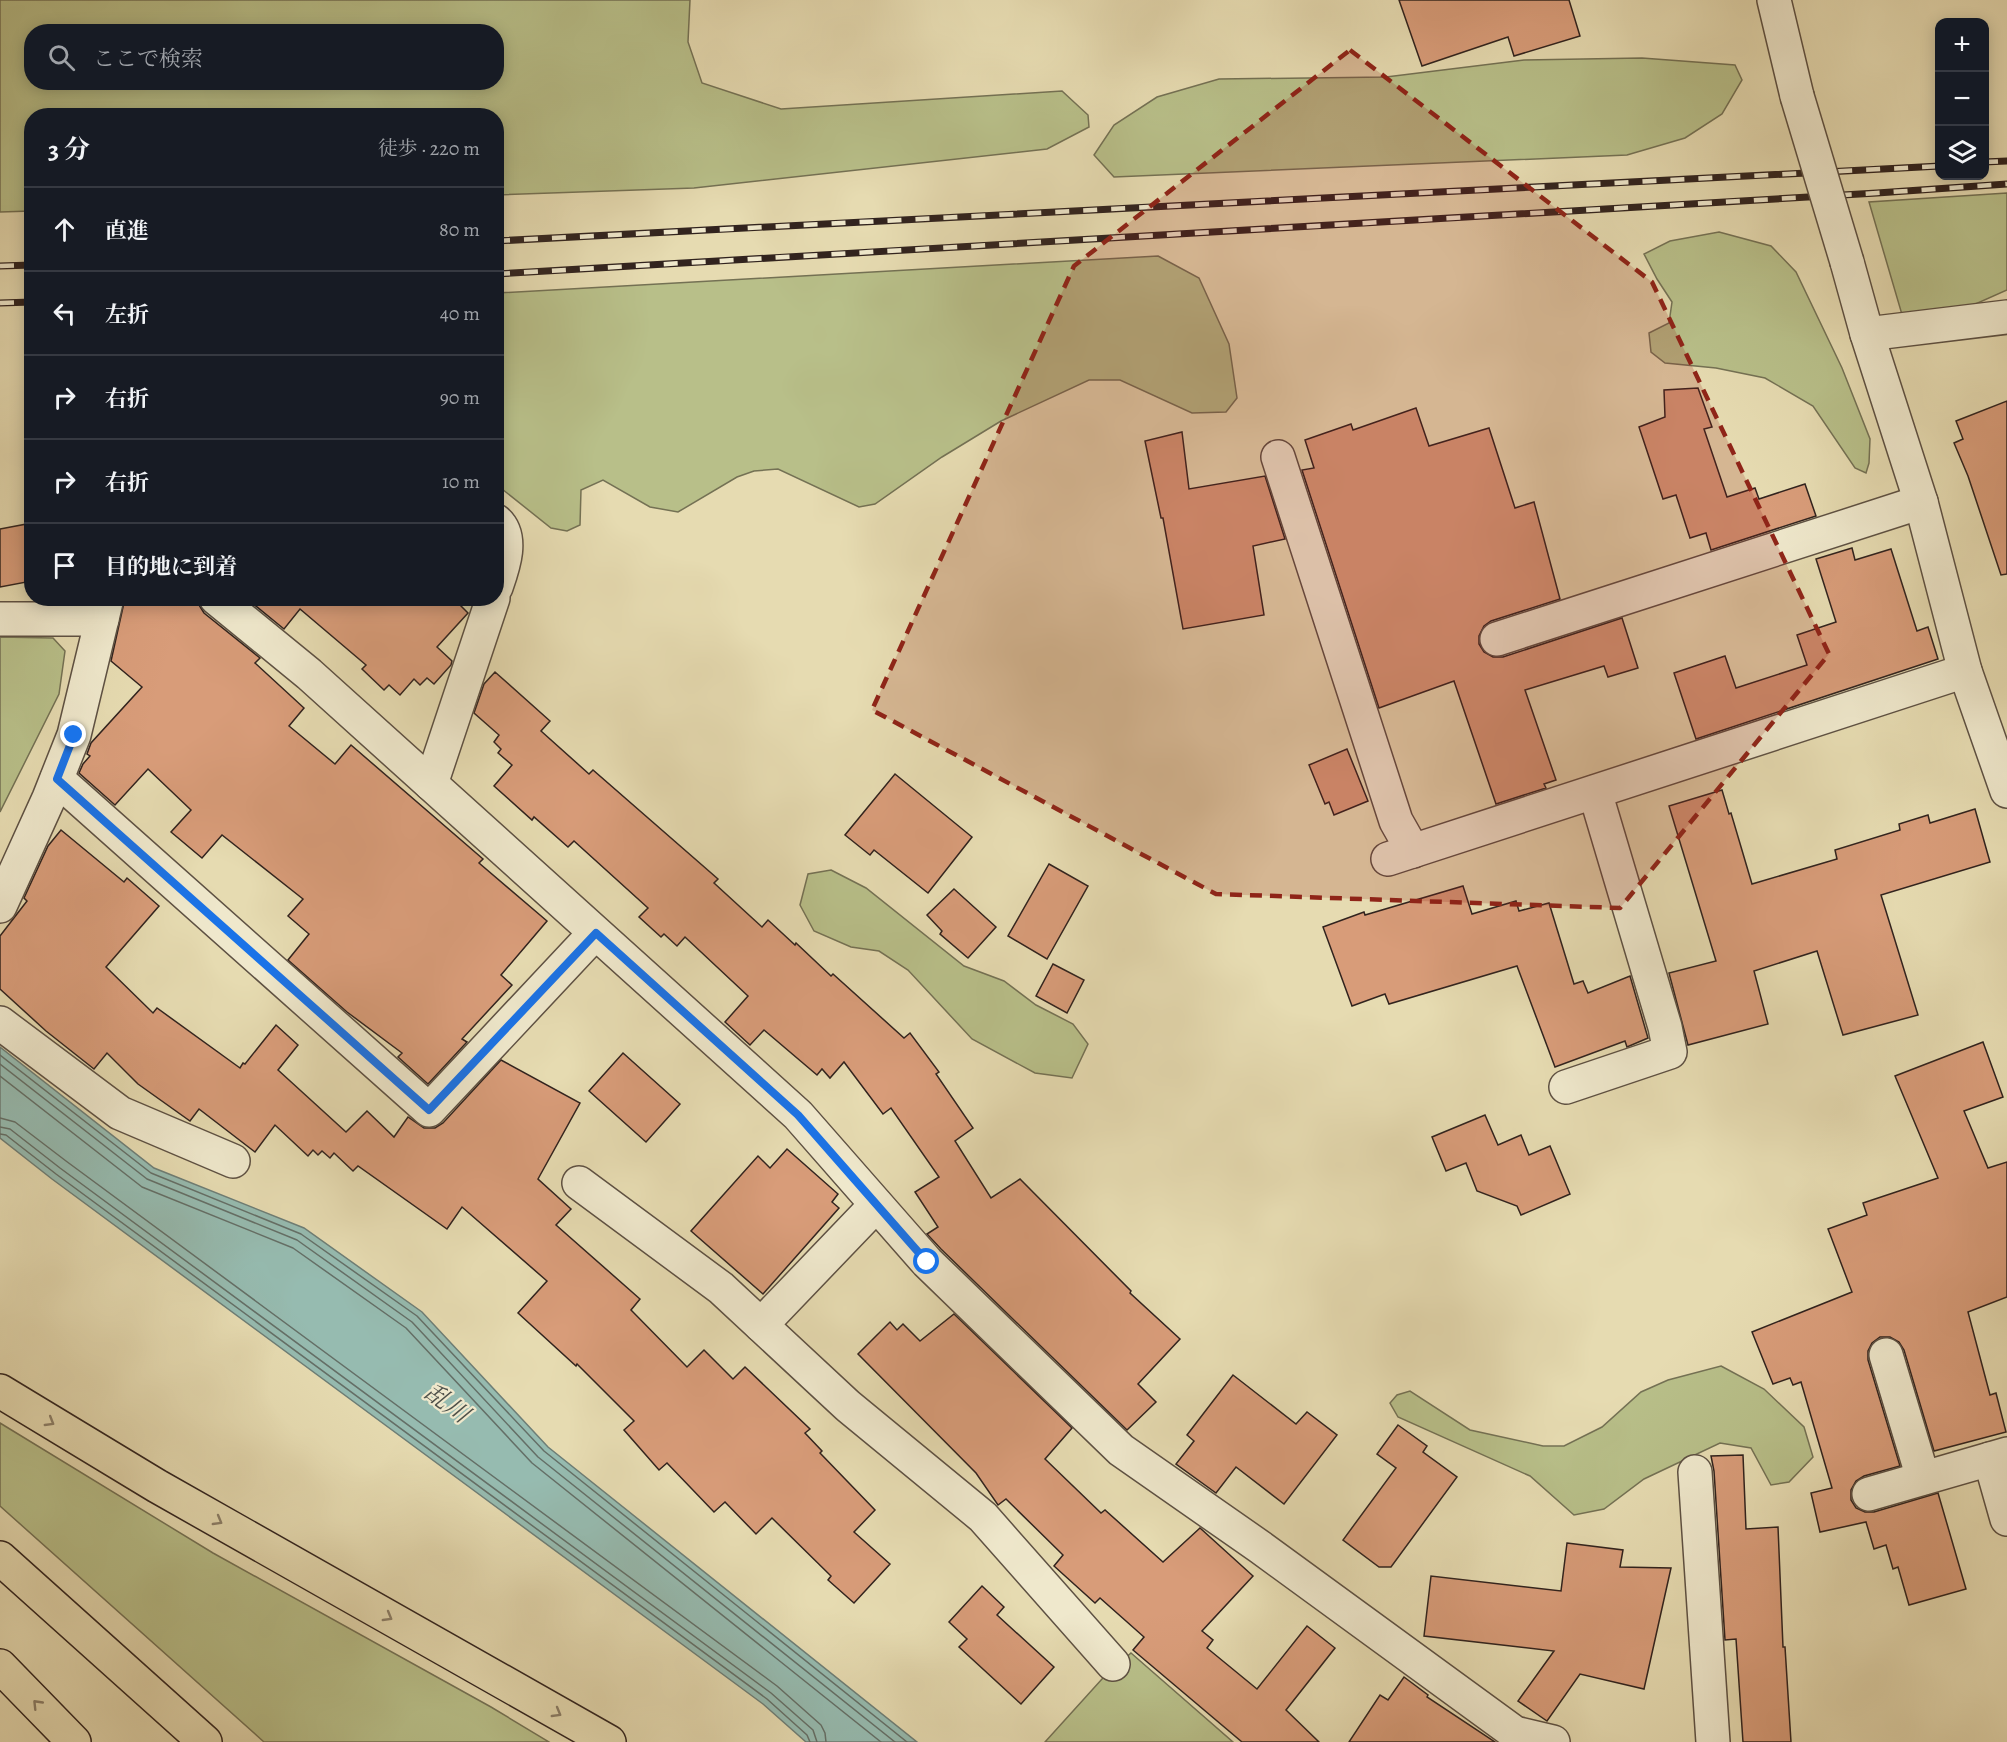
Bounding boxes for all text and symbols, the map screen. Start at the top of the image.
map controls [1935,18,1989,180]
button: + [1935,18,1989,72]
search box [24,24,504,90]
icon: search [45,41,78,74]
text: ここで検索 [93,44,203,74]
button: − [1935,72,1989,126]
button: layers [1935,126,1989,180]
text: 3 分 [48,132,90,167]
text: 徒歩 · 220 m [378,135,480,162]
icon: ahead [48,213,81,246]
text: 直進 [105,216,149,246]
text: 80 m [439,216,480,243]
icon: left [48,297,81,330]
text: 左折 [105,300,149,330]
text: 40 m [440,300,480,327]
icon: right [48,381,81,414]
text: 右折 [105,384,149,414]
text: 90 m [440,384,480,411]
icon: right [48,465,81,498]
text: 右折 [105,468,149,498]
text: 10 m [442,468,480,495]
icon: arrive [48,549,81,582]
text: 目的地に到着 [105,552,237,582]
route end [60,721,86,747]
route start [913,1248,939,1274]
water label: 乱川 [418,1376,478,1432]
one-way arrow [44,1414,54,1426]
one-way arrow [212,1514,222,1525]
one-way arrow [381,1610,392,1621]
one-way arrow [33,1700,44,1710]
one-way arrow [551,1706,561,1717]

